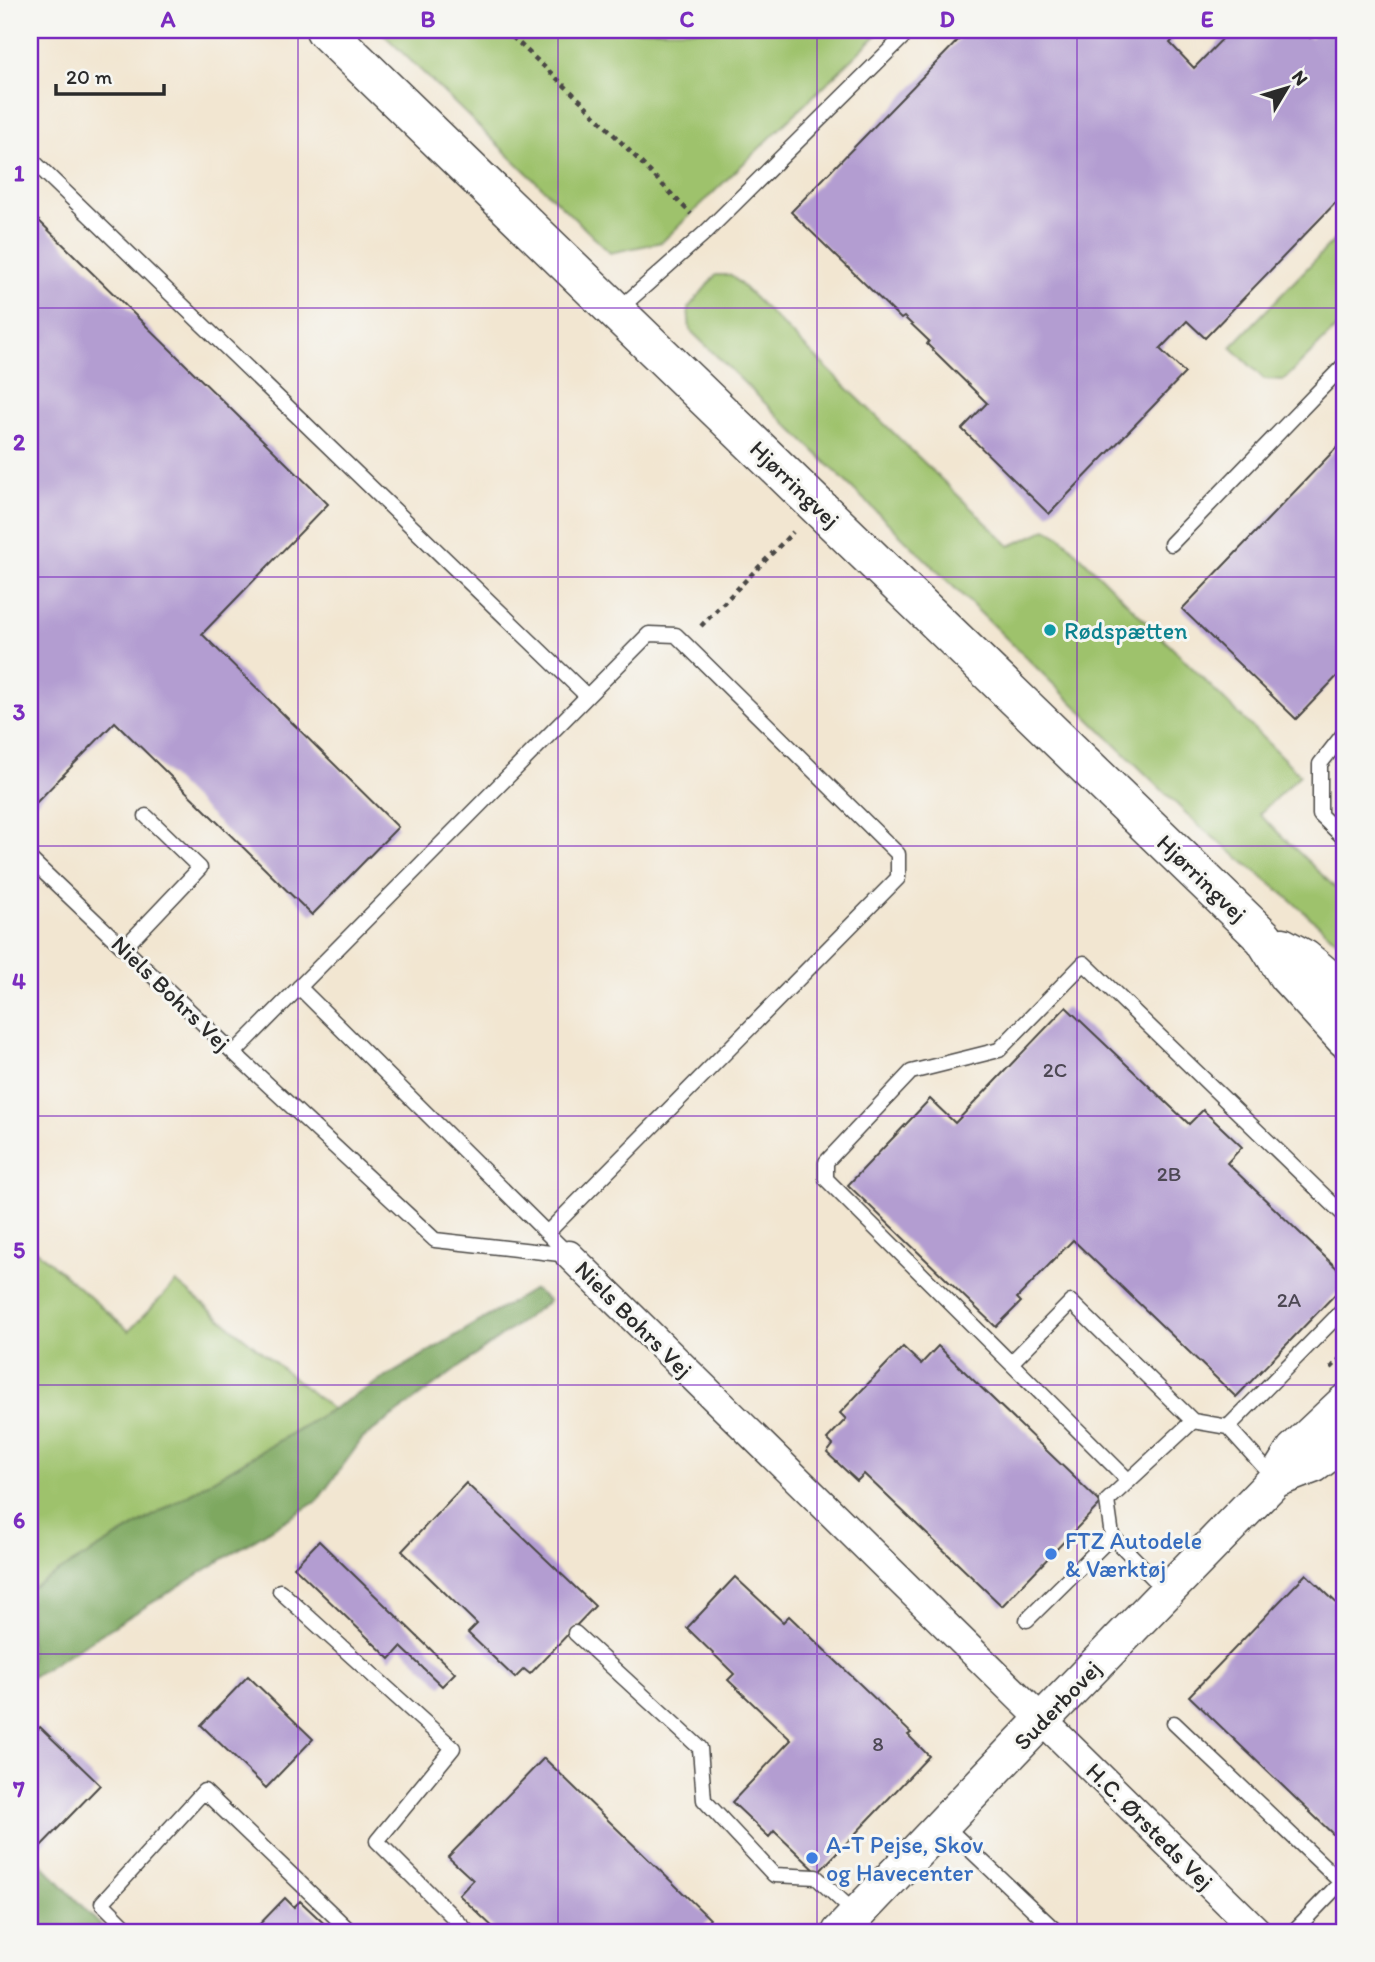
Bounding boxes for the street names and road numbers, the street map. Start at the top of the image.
street label: Hjørringvej [744,434,846,534]
street label: Hjørringvej [1151,828,1253,928]
street label: Niels Bohrs Vej [106,929,236,1057]
street label: Niels Bohrs Vej [569,1254,699,1384]
street label: Suderbovej [1007,1654,1107,1756]
street label: H.C. Ørsteds Vej [1080,1756,1220,1896]

